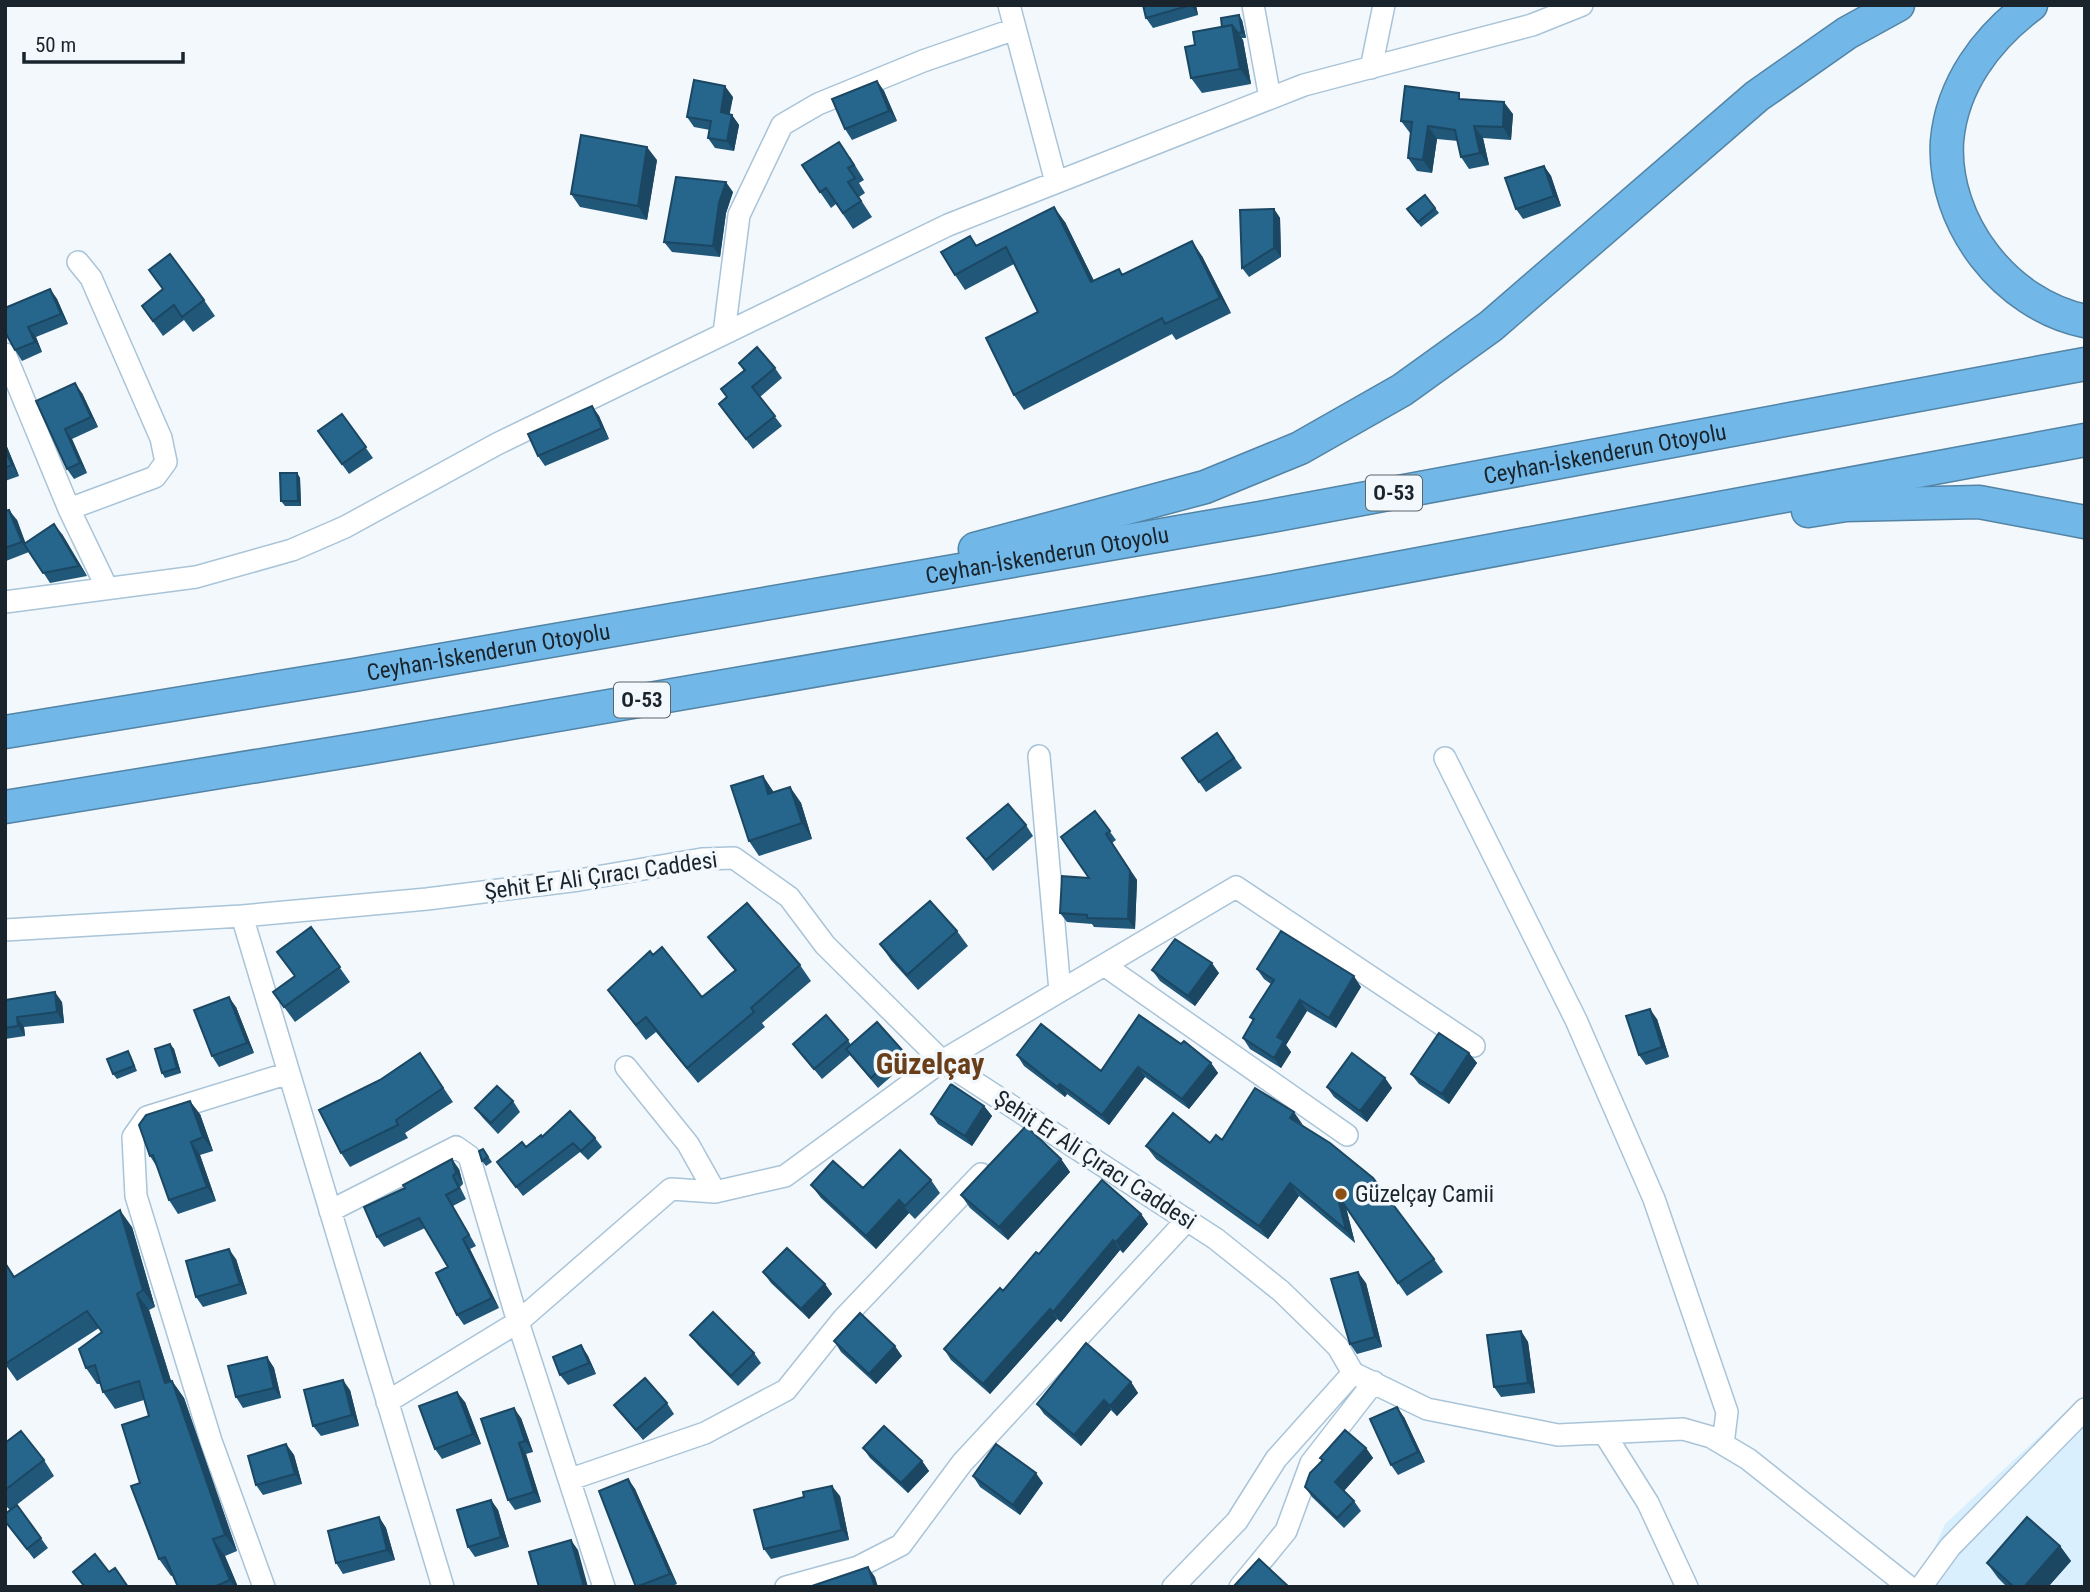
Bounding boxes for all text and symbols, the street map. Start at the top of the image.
scale bar [24,21,184,65]
text: 50 m [35,33,76,57]
street label: Ceyhan-İskenderun Otoyolu [1481,418,1729,490]
road number: O-53 [1366,476,1422,510]
street label: Ceyhan-İskenderun Otoyolu [923,521,1171,589]
street label: Ceyhan-İskenderun Otoyolu [365,617,612,686]
road number: O-53 [614,682,670,718]
street label: Şehit Er Ali Çıracı Caddesi [483,846,719,906]
district label: Güzelçay [876,1046,985,1081]
street label: Şehit Er Ali Çıracı Caddesi [989,1085,1201,1235]
place label: Güzelçay Camii [1355,1181,1494,1208]
marker: Güzelçay Camii [1333,1186,1349,1202]

